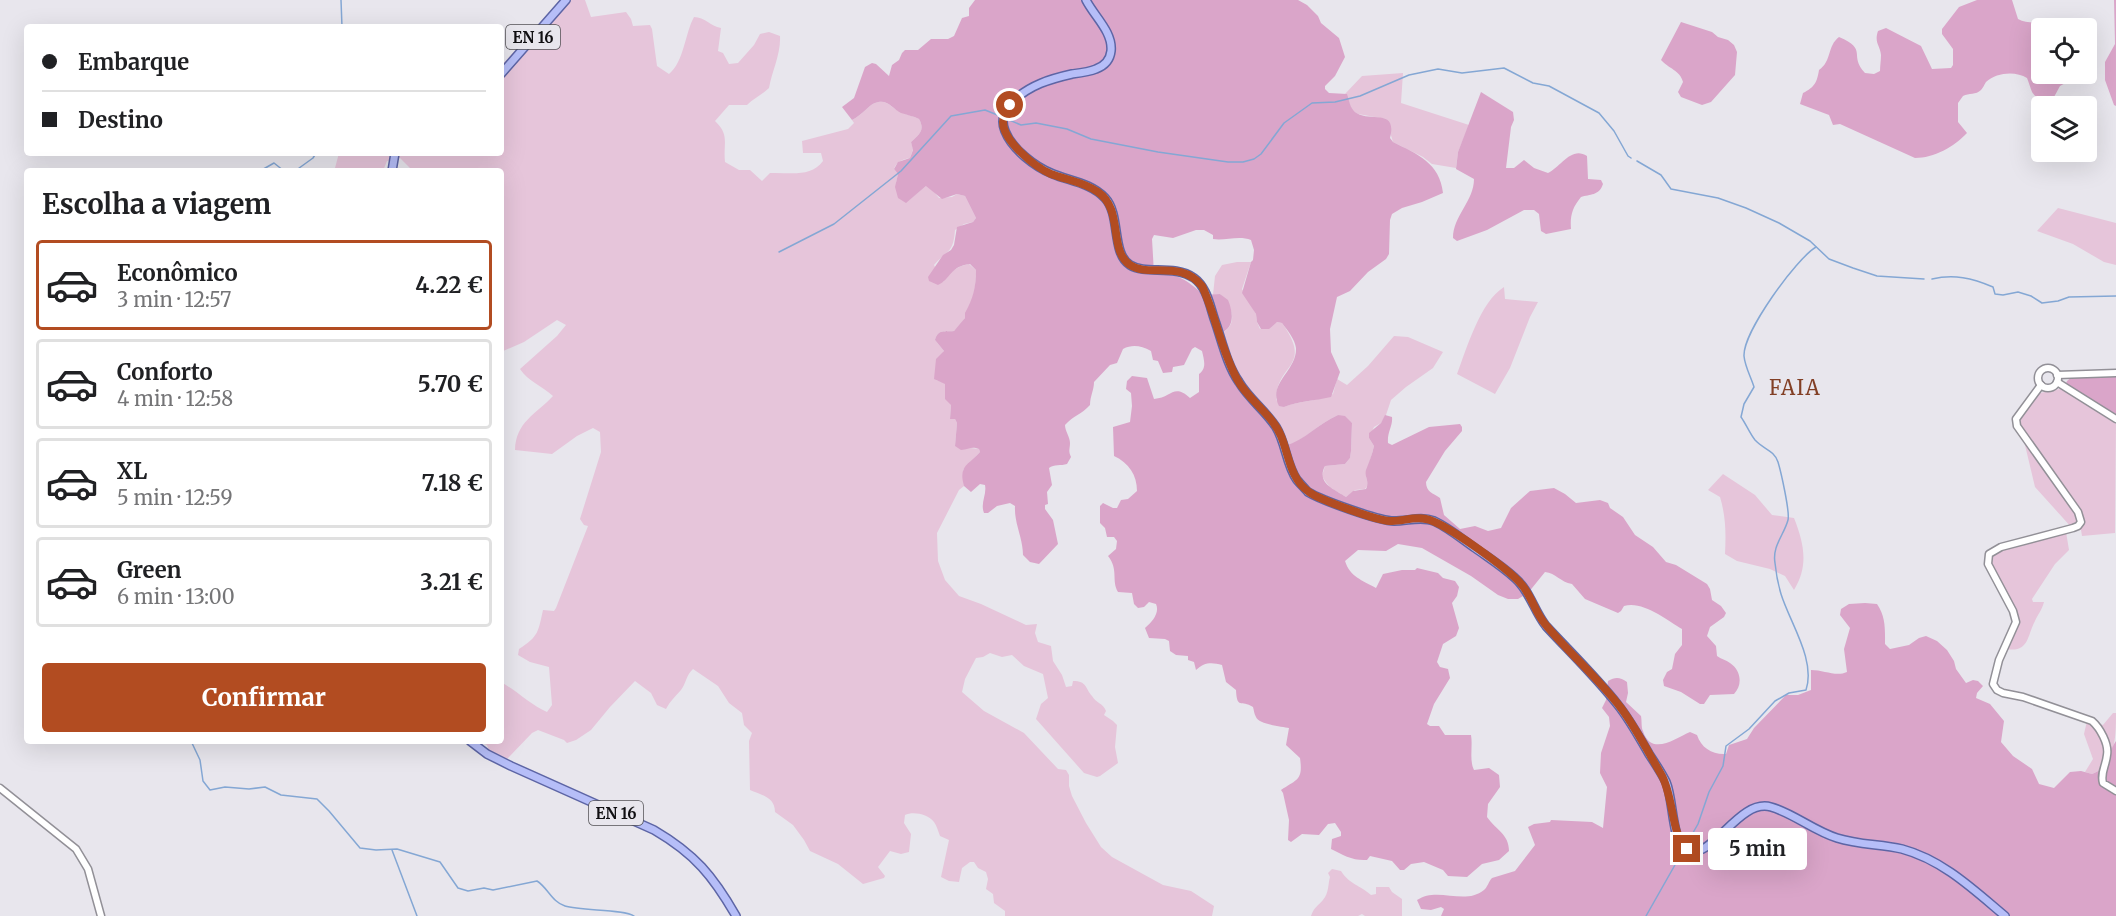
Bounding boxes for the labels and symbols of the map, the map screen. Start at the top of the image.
road number: EN 16 [506,25,560,49]
route start [996,91,1023,118]
district label: FAIA [1769,375,1821,400]
road number: EN 16 [589,801,643,825]
callout: 5 min [1708,828,1807,870]
route end [1673,835,1700,862]

